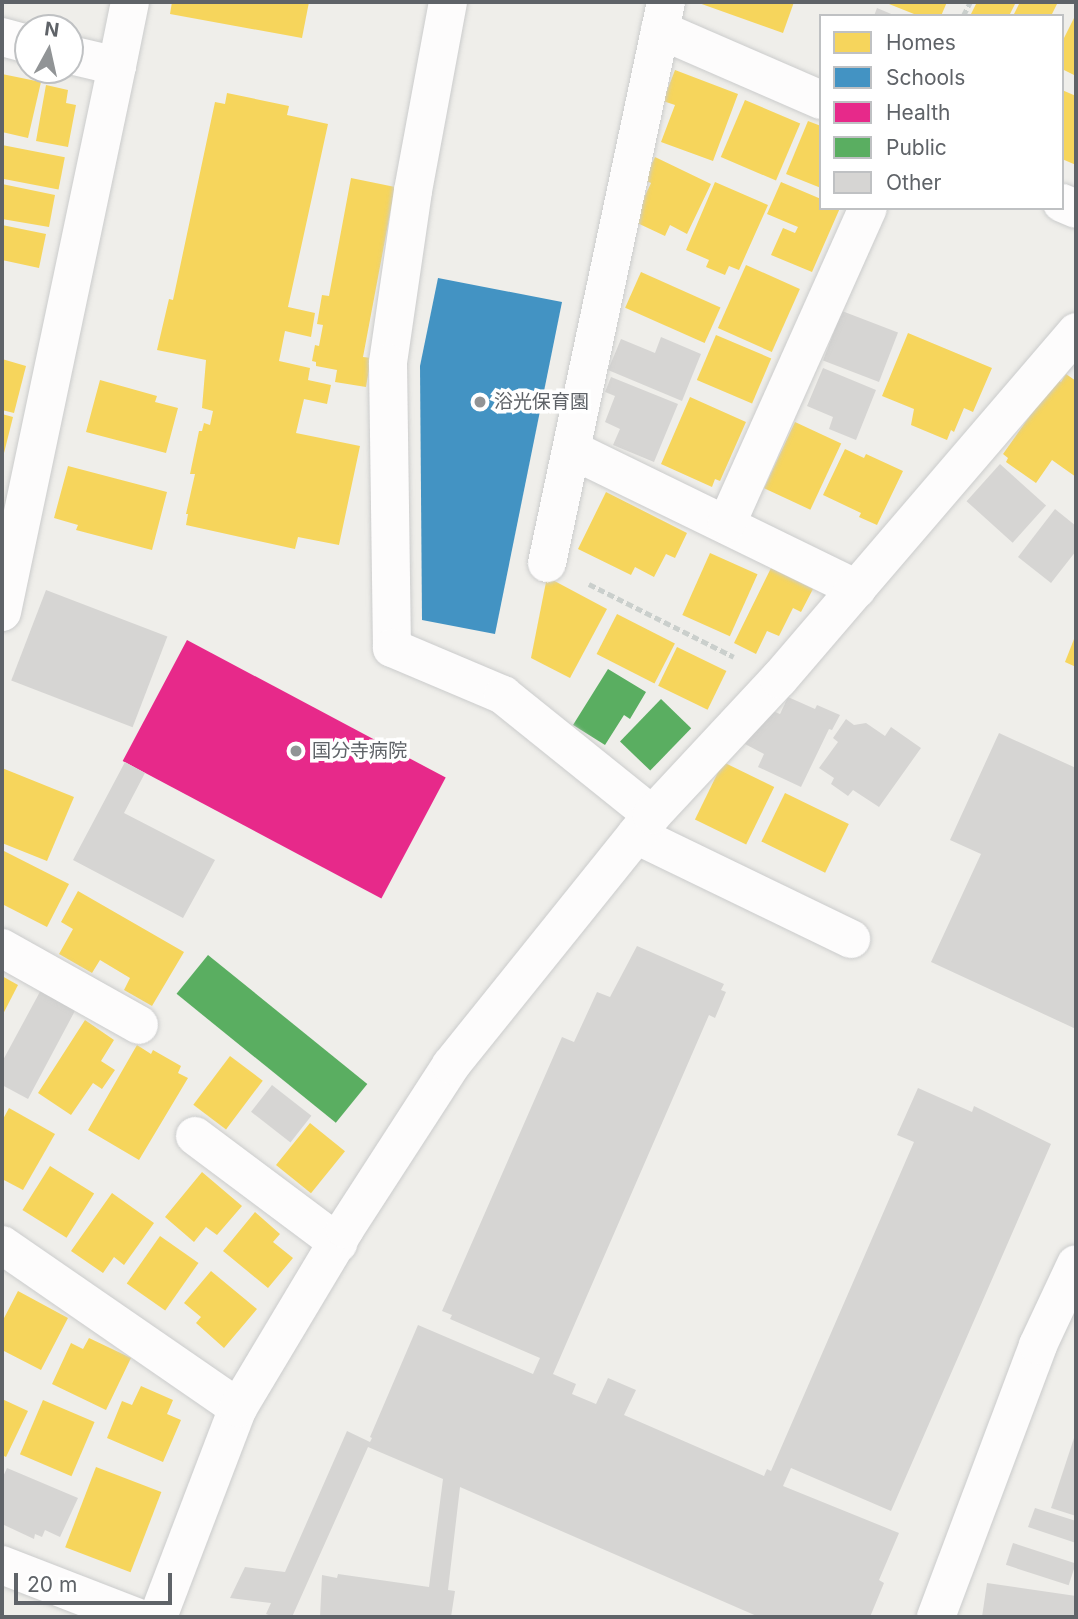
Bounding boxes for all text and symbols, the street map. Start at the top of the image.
north arrow [14,14,84,84]
legend [819,14,1064,210]
text: N [43,17,60,42]
text: Homes [886,30,956,55]
text: Schools [886,65,965,90]
text: Health [886,100,951,125]
text: Public [886,135,947,160]
text: Other [886,170,942,195]
place label: 浴光保育園 [494,391,589,413]
marker: 浴光保育園 [472,394,488,410]
place label: 国分寺病院 [312,740,407,762]
marker: 国分寺病院 [286,741,306,761]
scale bar [18,1560,175,1604]
text: 20 m [27,1572,77,1597]

